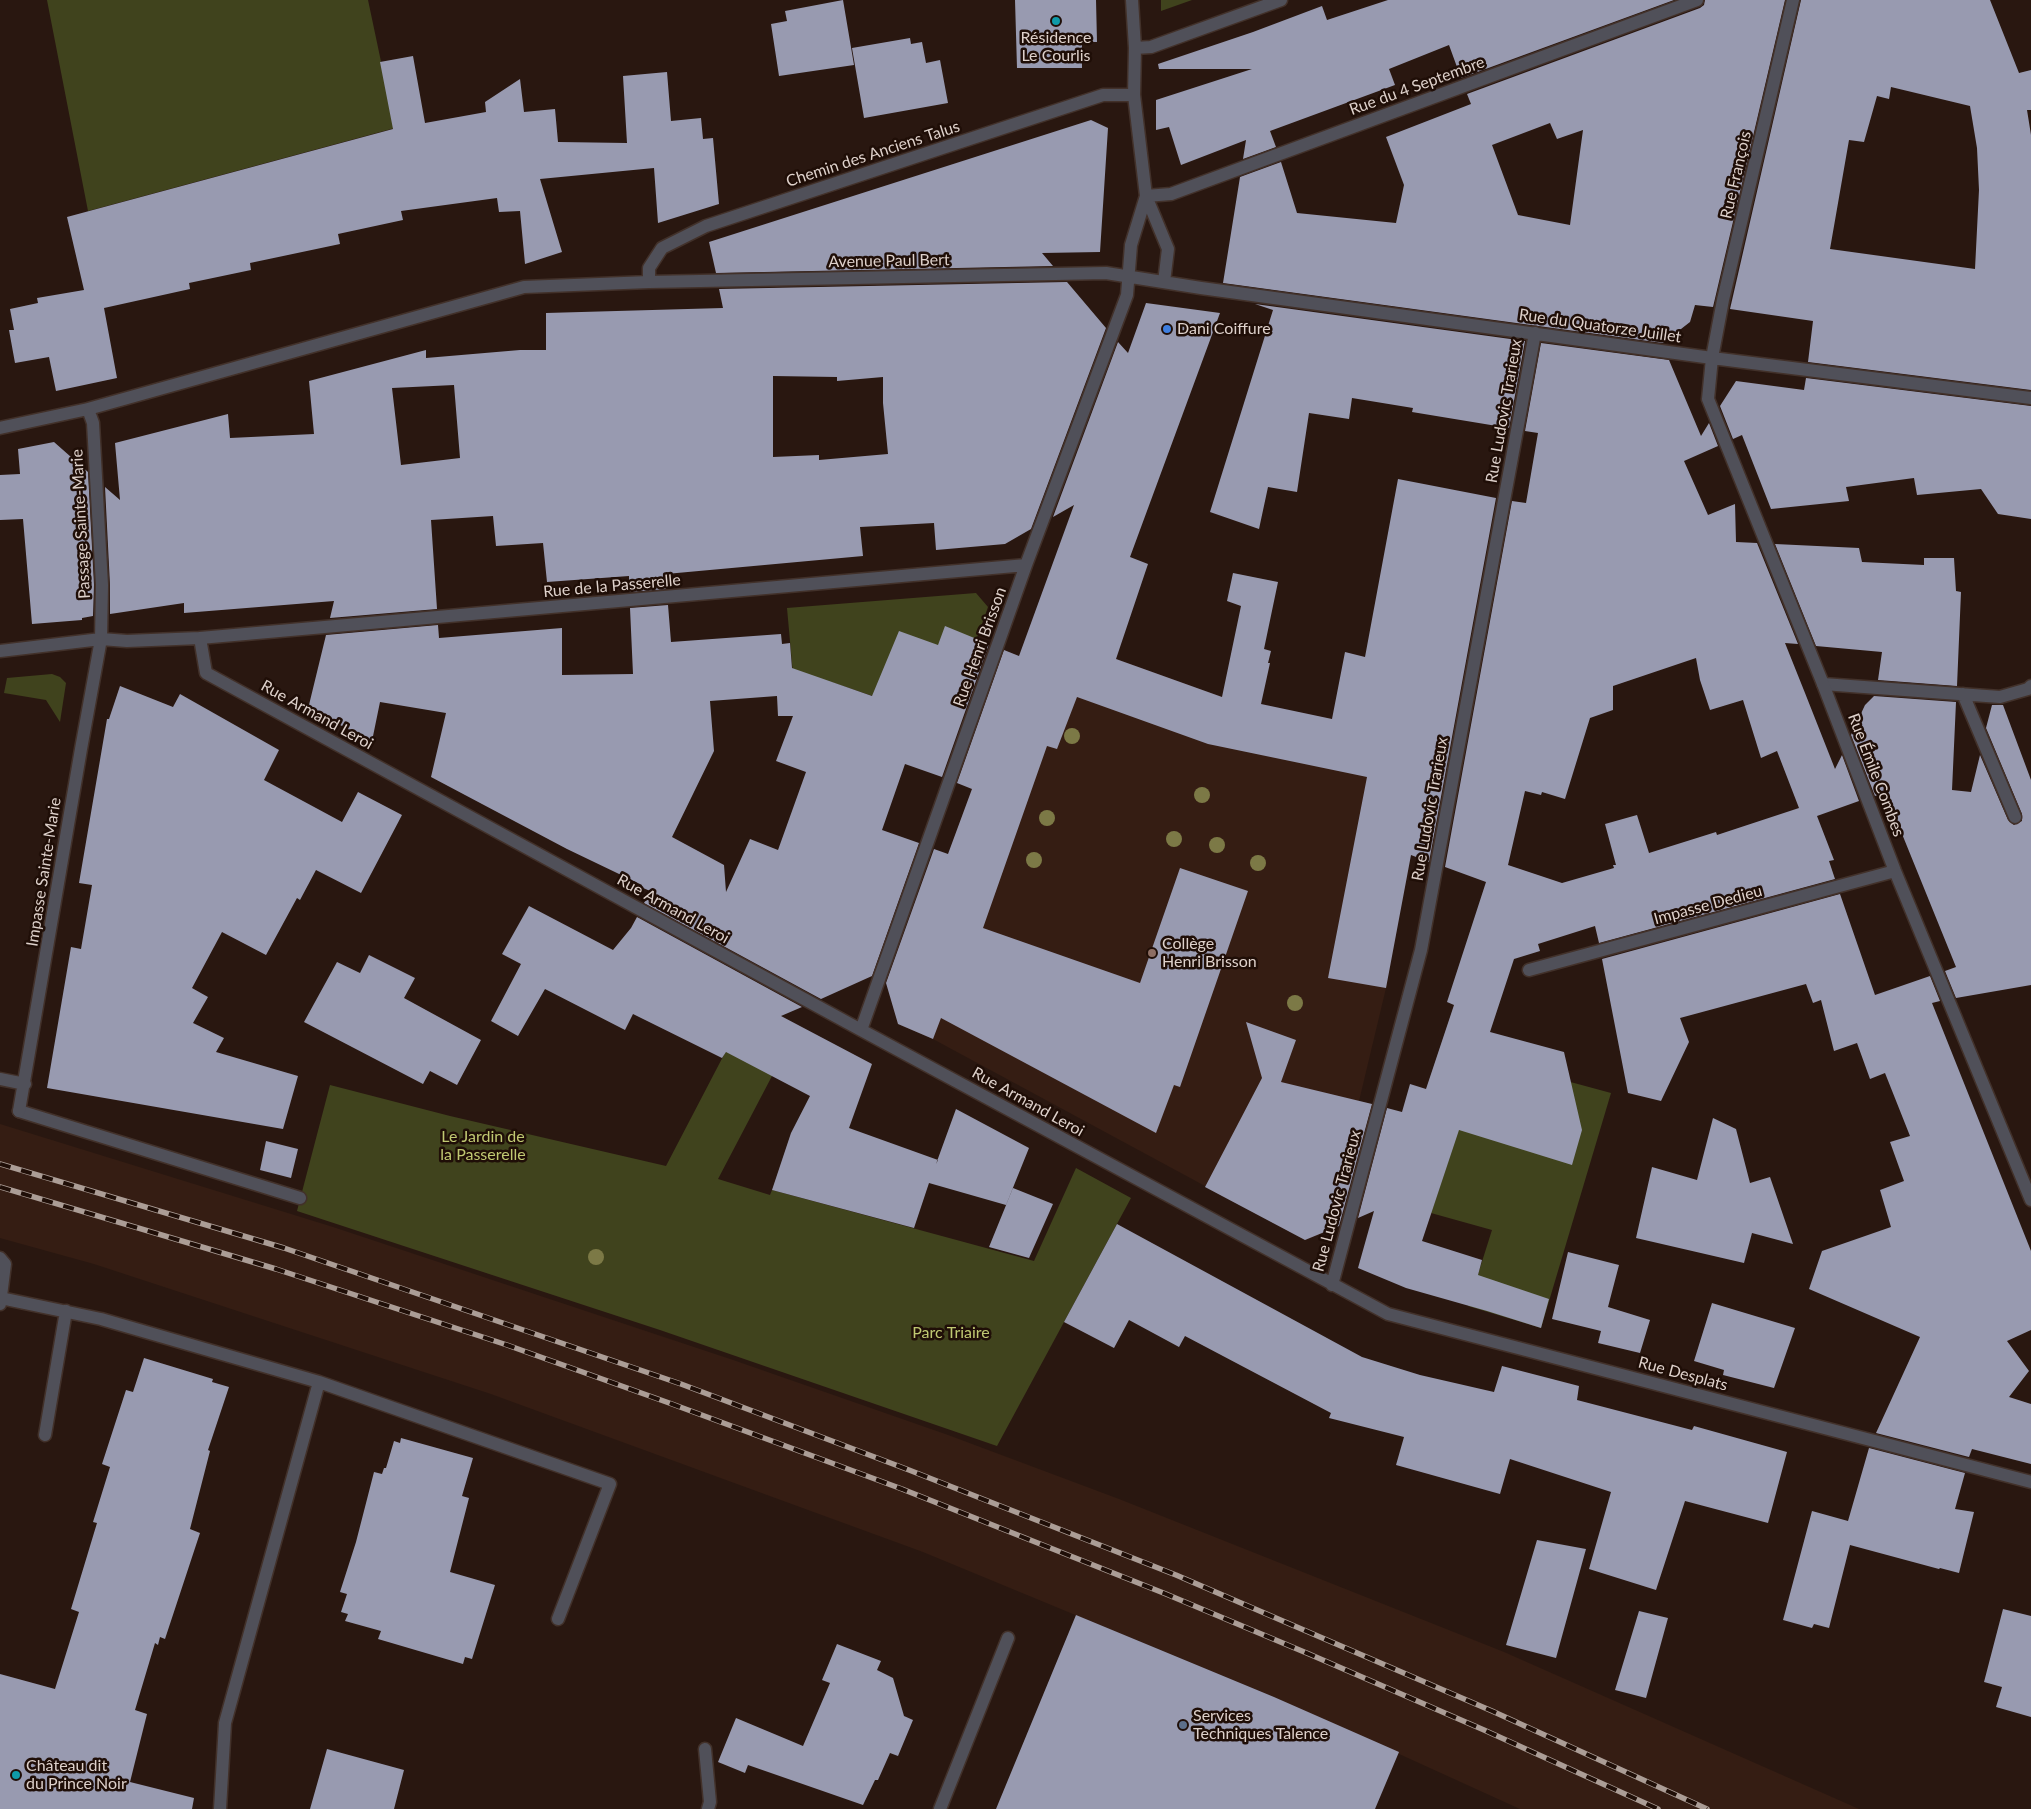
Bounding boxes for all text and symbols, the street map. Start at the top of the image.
marker: Résidence Le Courlis [1050,15,1062,27]
place label: Résidence Le Courlis [1021,28,1091,66]
street label: Rue du 4 Septembre [1347,53,1487,119]
street label: Chemin des Anciens Talus [784,117,962,191]
street label: Rue François [1717,129,1755,221]
street label: Avenue Paul Bert [828,250,950,272]
street label: Rue du Quatorze Juillet [1518,305,1682,347]
place label: Dani Coiffure [1177,319,1271,339]
marker: Dani Coiffure [1161,323,1173,335]
street label: Rue Ludovic Trarieux [1482,338,1526,484]
street label: Passage Sainte-Marie [67,449,95,599]
street label: Rue de la Passerelle [542,570,682,602]
street label: Rue Henri Brisson [949,585,1011,709]
street label: Rue Armand Leroi [258,676,376,754]
street label: Rue Émile Combes [1844,711,1908,839]
street label: Rue Ludovic Trarieux [1408,736,1452,882]
street label: Impasse Sainte-Marie [23,796,65,948]
street label: Rue Armand Leroi [614,870,732,948]
street label: Impasse Dedieu [1652,881,1764,929]
place label: Collège Henri Brisson [1162,934,1257,972]
marker: Collège Henri Brisson [1146,947,1158,959]
street label: Rue Armand Leroi [969,1063,1087,1141]
park label: Le Jardin de la Passerelle [440,1127,526,1165]
street label: Rue Ludovic Trarieux [1309,1128,1365,1274]
park label: Parc Triaire [912,1323,990,1343]
street label: Rue Desplats [1636,1353,1730,1395]
place label: Services Techniques Talence [1193,1706,1328,1744]
marker: Services Techniques Talence [1177,1719,1189,1731]
place label: Château dit du Prince Noir [26,1756,127,1794]
marker: Château dit du Prince Noir [10,1769,22,1781]

